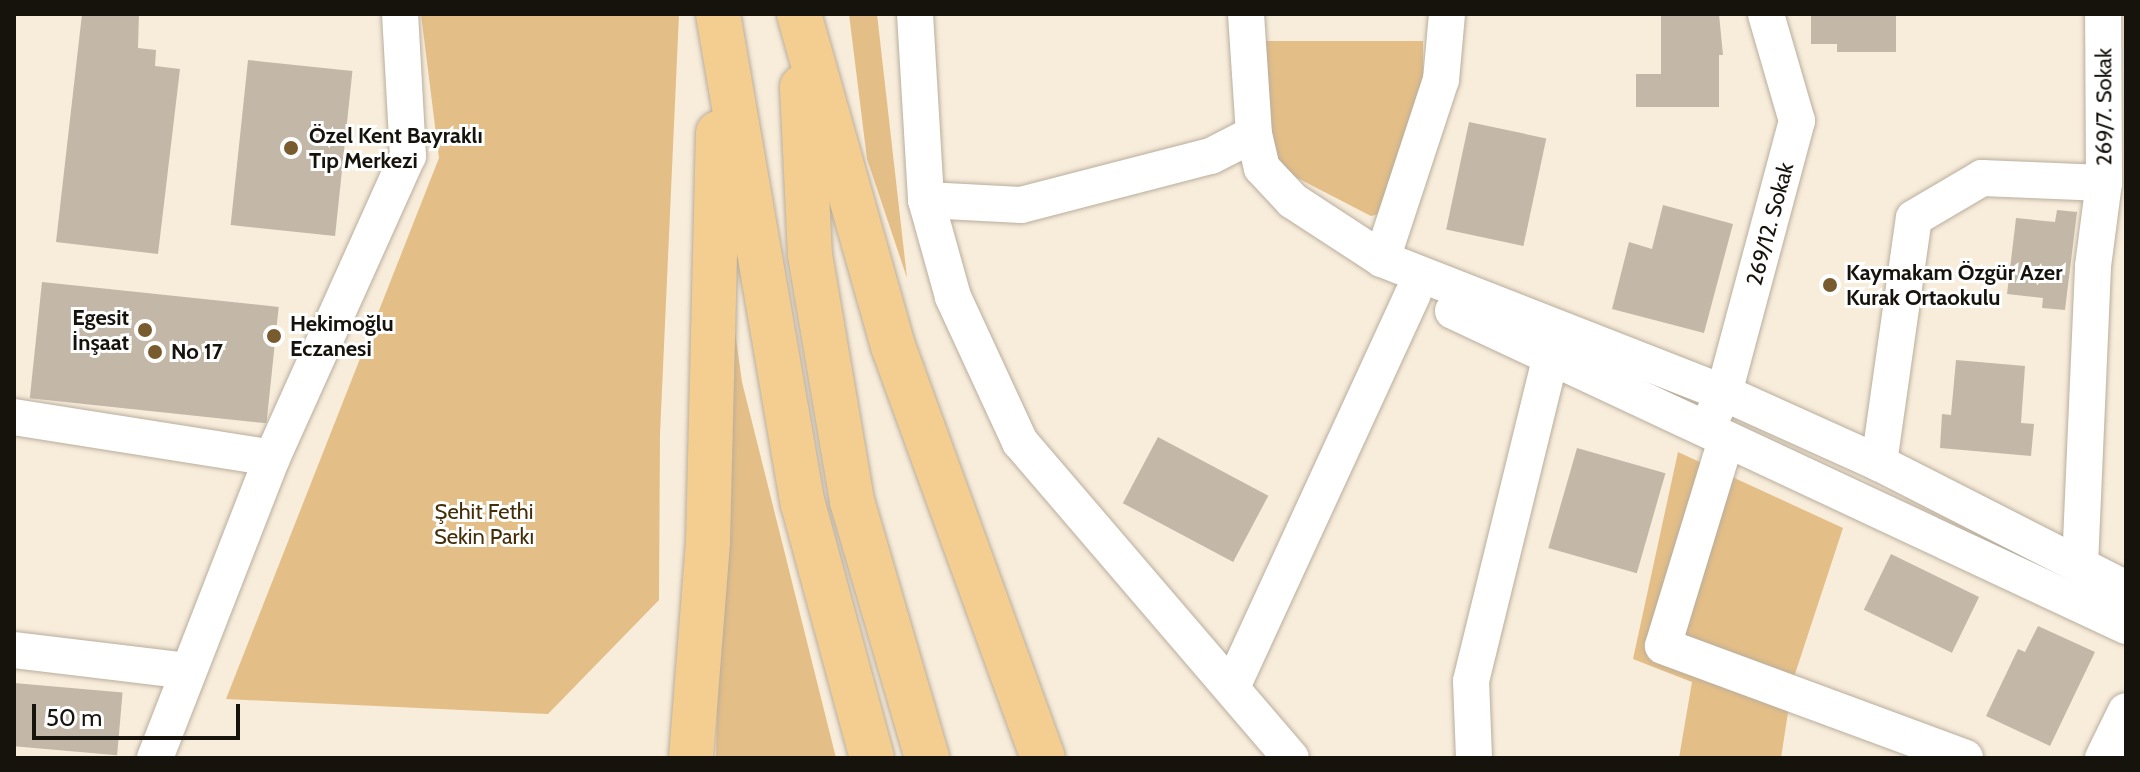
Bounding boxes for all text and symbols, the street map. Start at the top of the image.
street label: 269/7. Sokak [2091,48,2117,166]
place label: Özel Kent Bayraklı Tıp Merkezi [309,122,483,174]
marker: Özel Kent Bayraklı Tıp Merkezi [280,137,302,159]
street label: 269/12. Sokak [1741,160,1799,288]
place label: Kaymakam Özgür Azer Kurak Ortaokulu [1846,259,2062,310]
marker: Kaymakam Özgür Azer Kurak Ortaokulu [1821,276,1839,294]
place label: Egesit İnşaat [72,304,129,356]
place label: Hekimoğlu Eczanesi [290,310,394,362]
marker: Egesit İnşaat [136,321,154,339]
marker: Hekimoğlu Eczanesi [265,327,283,345]
place label: No 17 [171,339,223,365]
marker: No 17 [146,343,164,361]
park label: Şehit Fethi Sekin Parkı [434,498,534,550]
scale bar [36,688,244,738]
text: 50 m [46,703,102,732]

